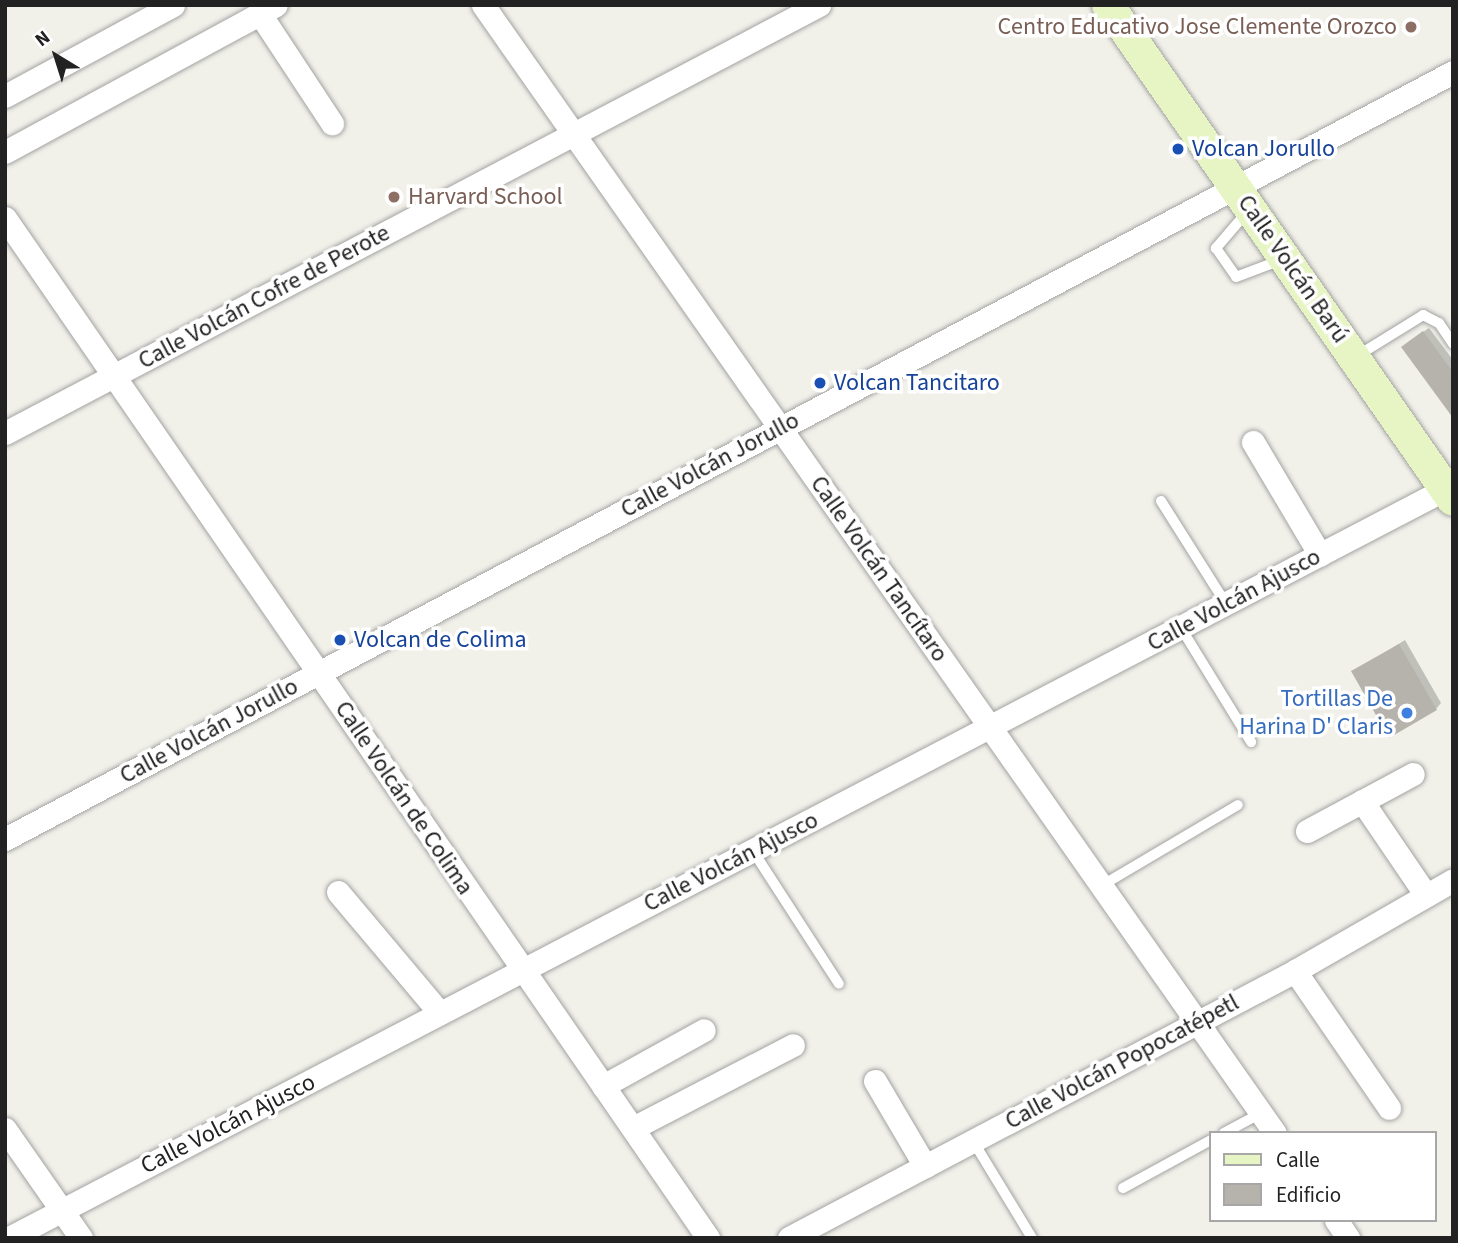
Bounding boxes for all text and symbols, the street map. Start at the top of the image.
place label: Centro Educativo Jose Clemente Orozco [997,13,1397,41]
marker: Centro Educativo Jose Clemente Orozco [1403,19,1419,35]
north arrow [21,21,91,91]
text: N [29,25,56,54]
place label: Volcan Jorullo [1192,135,1335,163]
marker: Volcan Jorullo [1170,141,1186,157]
place label: Harvard School [408,183,563,211]
marker: Harvard School [386,189,402,205]
street label: Calle Volcán Barú [1231,189,1355,349]
street label: Calle Volcán Cofre de Perote [133,218,395,376]
place label: Volcan Tancitaro [834,369,1000,397]
marker: Volcan Tancitaro [812,375,828,391]
street label: Calle Volcán Jorullo [616,406,804,524]
street label: Calle Volcán Tancítaro [804,470,954,668]
street label: Calle Volcán Ajusco [1142,542,1326,658]
place label: Volcan de Colima [354,626,527,654]
marker: Volcan de Colima [332,632,348,648]
street label: Calle Volcán Jorullo [115,672,303,790]
place label: Tortillas De Harina D' Claris [1239,685,1393,741]
street label: Calle Volcán de Colima [328,696,480,900]
marker: Tortillas De Harina D' Claris [1399,705,1415,721]
street label: Calle Volcán Ajusco [639,806,823,918]
street label: Calle Volcán Popocatépetl [1000,988,1244,1136]
street label: Calle Volcán Ajusco [136,1068,320,1180]
legend [1210,1131,1437,1222]
text: Calle [1276,1145,1320,1175]
text: Edificio [1276,1180,1341,1210]

